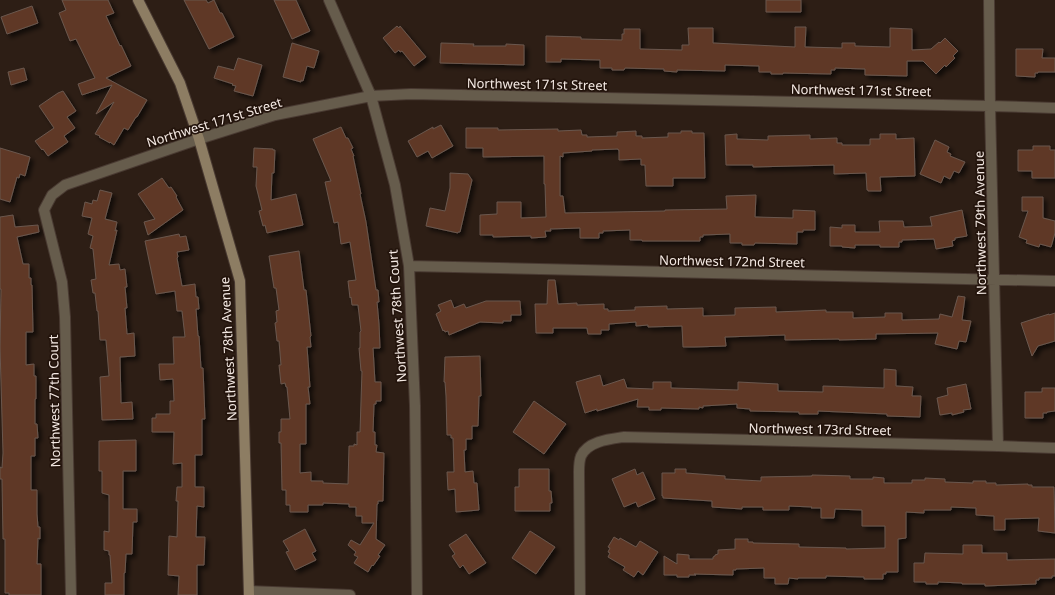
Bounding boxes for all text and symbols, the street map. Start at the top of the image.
street label: Northwest 171st Street [467,74,608,94]
street label: Northwest 171st Street [791,80,932,100]
street label: Northwest 171st Street [144,93,284,151]
street label: Northwest 79th Avenue [970,151,990,295]
street label: Northwest 78th Court [383,249,411,383]
street label: Northwest 172nd Street [659,251,805,271]
street label: Northwest 78th Avenue [215,276,241,422]
street label: Northwest 77th Court [44,334,64,468]
street label: Northwest 173rd Street [748,419,892,439]

